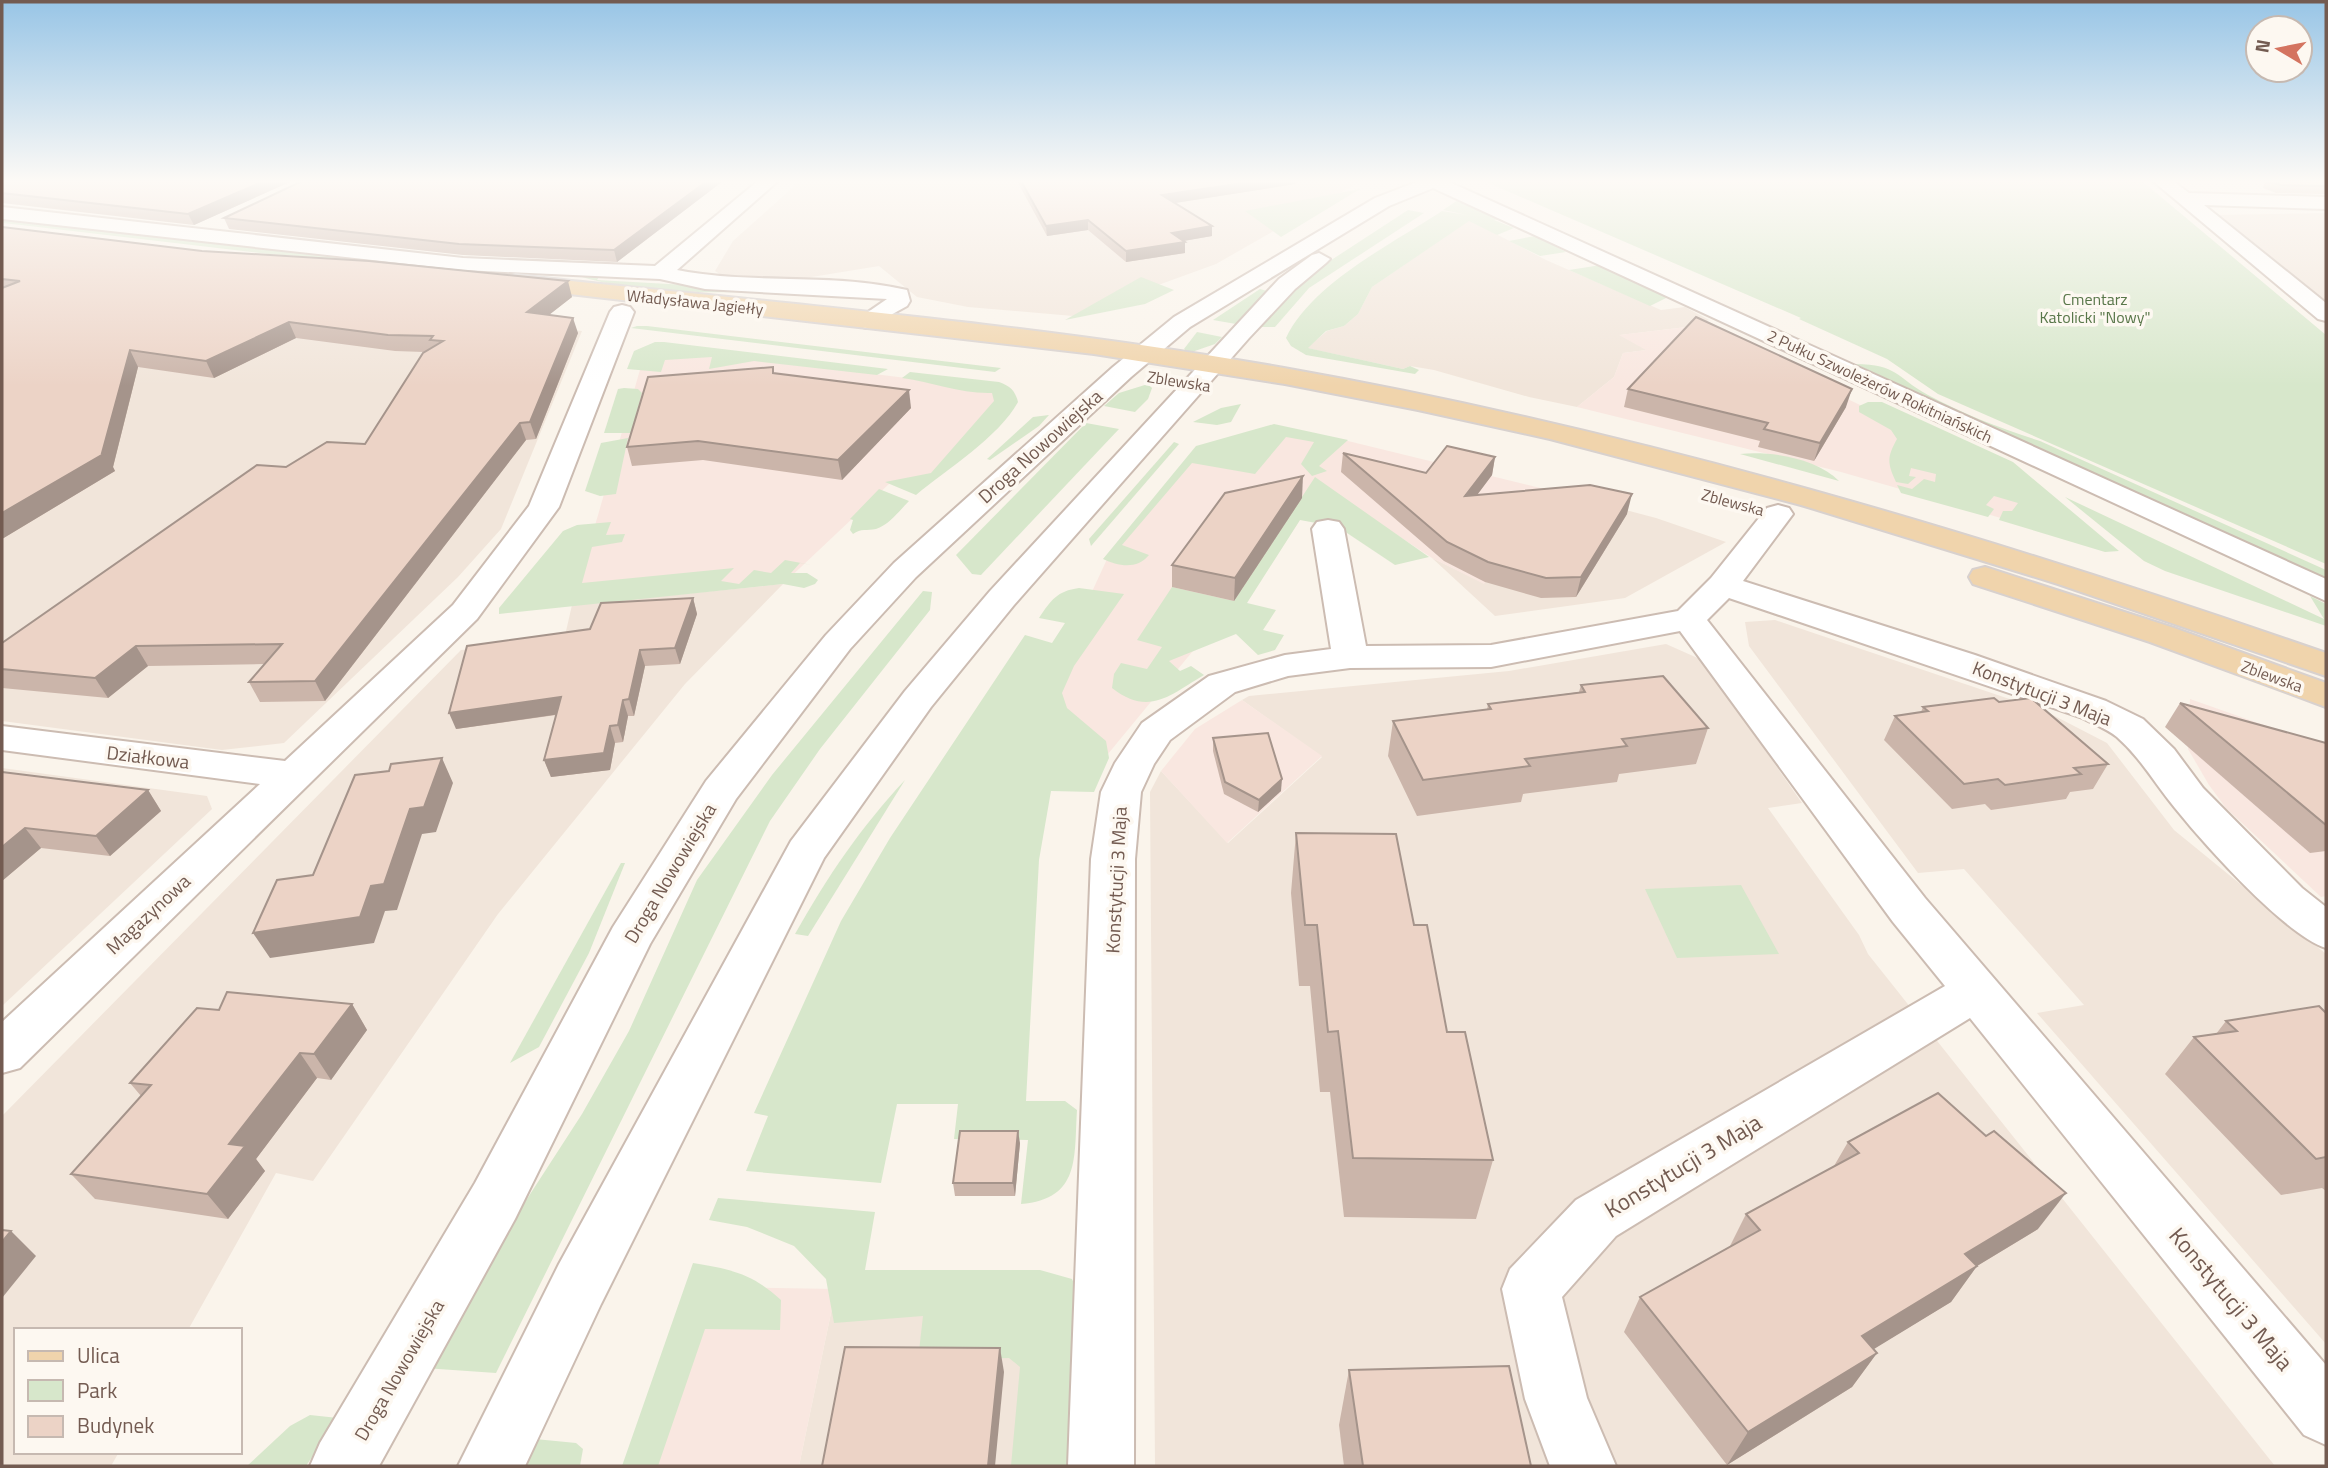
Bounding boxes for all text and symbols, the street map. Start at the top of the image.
north arrow [2244,14,2314,84]
text: N [2246,37,2277,55]
street label: Władysława Jagiełły [625,283,765,321]
park label: Cmentarz Katolicki "Nowy" [2039,287,2151,329]
street label: 2 Pułku Szwoleżerów Rokitniańskich [1763,323,1997,449]
street label: Zblewska [1146,364,1212,398]
street label: Droga Nowowiejska [971,381,1109,510]
street label: Zblewska [1699,482,1767,522]
street label: Konstytucji 3 Maja [1968,653,2116,733]
street label: Zblewska [2238,654,2306,698]
street label: Działkowa [105,737,192,776]
street label: Droga Nowowiejska [616,797,723,948]
street label: Konstytucji 3 Maja [1097,805,1134,954]
street label: Magazynowa [99,866,197,961]
street label: Konstytucji 3 Maja [1597,1105,1768,1226]
street label: Konstytucji 3 Maja [2161,1219,2302,1378]
street label: Droga Nowowiejska [346,1293,451,1446]
legend [14,1328,242,1454]
text: Ulica [77,1339,120,1371]
text: Park [77,1374,117,1406]
text: Budynek [77,1409,154,1441]

